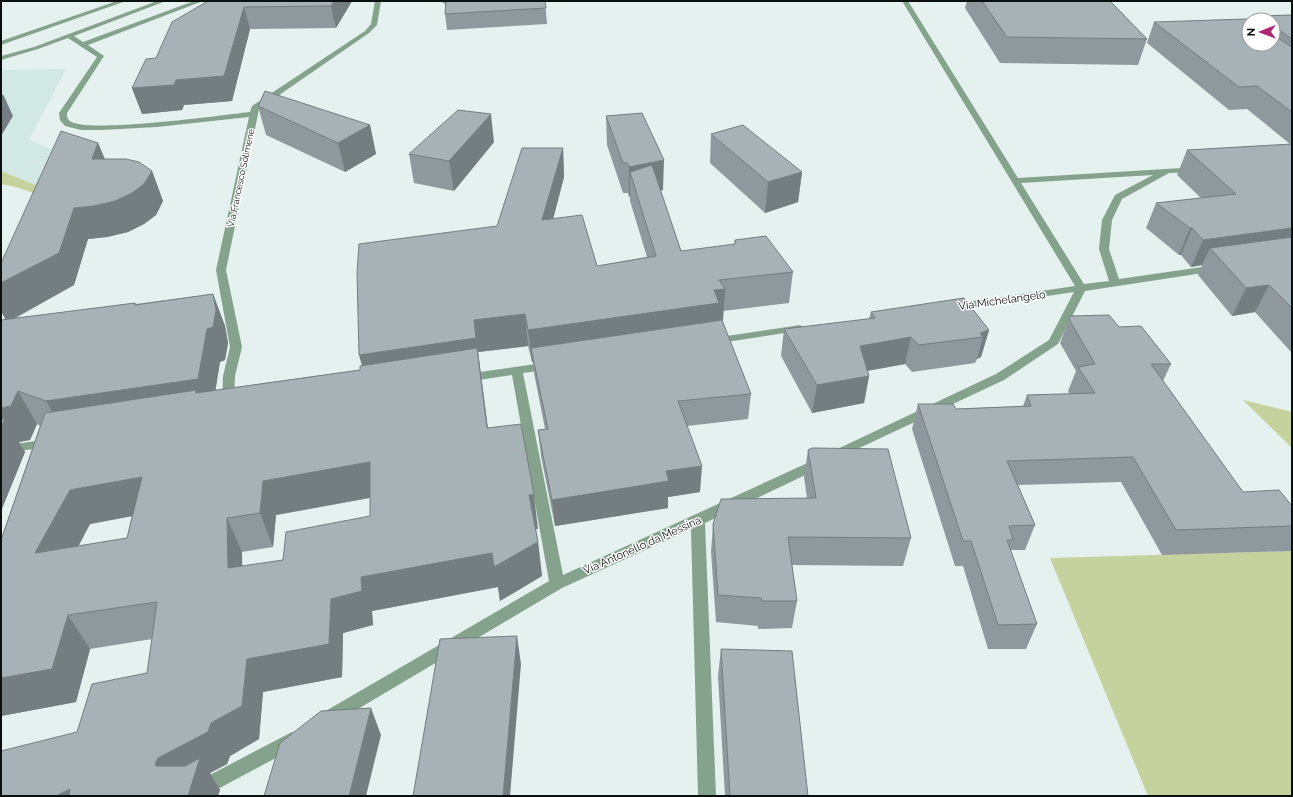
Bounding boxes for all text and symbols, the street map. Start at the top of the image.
north arrow [1241,12,1281,52]
text: N [1245,28,1258,36]
street label: Via Francesco Solimene [226,127,256,228]
street label: Via Michelangelo [958,288,1047,313]
street label: Via Antonello da Messina [581,514,703,577]

